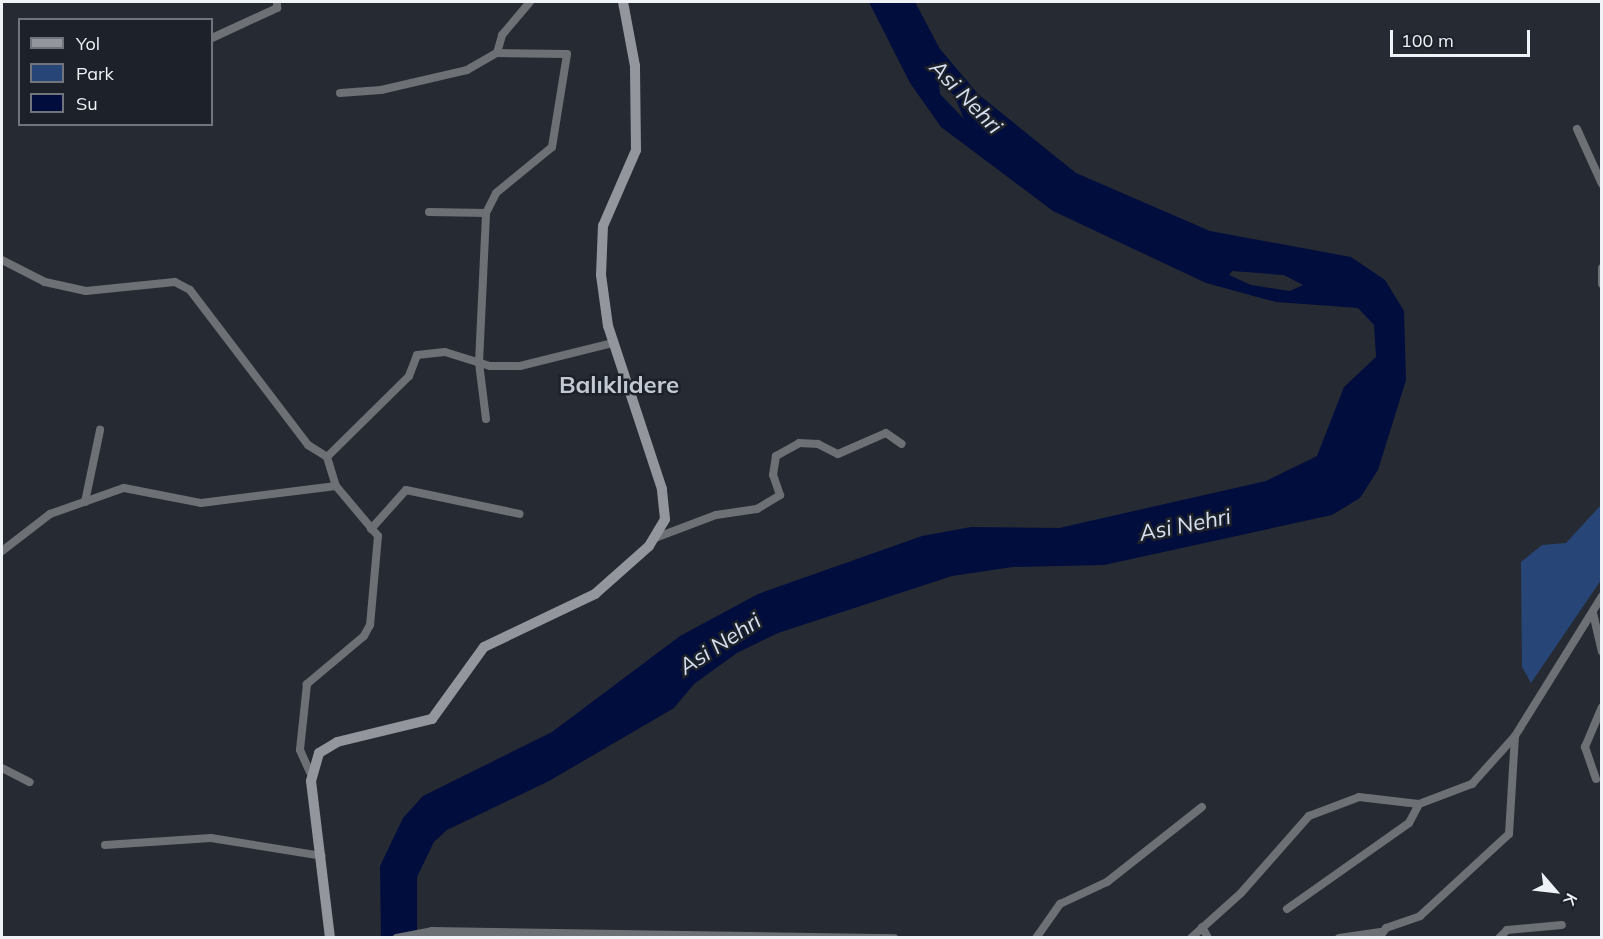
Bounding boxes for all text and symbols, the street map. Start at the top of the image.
legend [18,18,213,126]
scale bar [1393,18,1532,56]
text: 100 m [1401,29,1454,52]
text: Yol [76,32,100,55]
water label: Asi Nehri [924,55,1008,139]
text: Park [76,62,114,85]
text: Su [76,92,98,115]
district label: Balıklıdere [559,371,679,399]
water label: Asi Nehri [1137,503,1233,547]
water label: Asi Nehri [674,608,766,680]
north arrow [1525,861,1585,921]
text: K [1560,890,1582,909]

